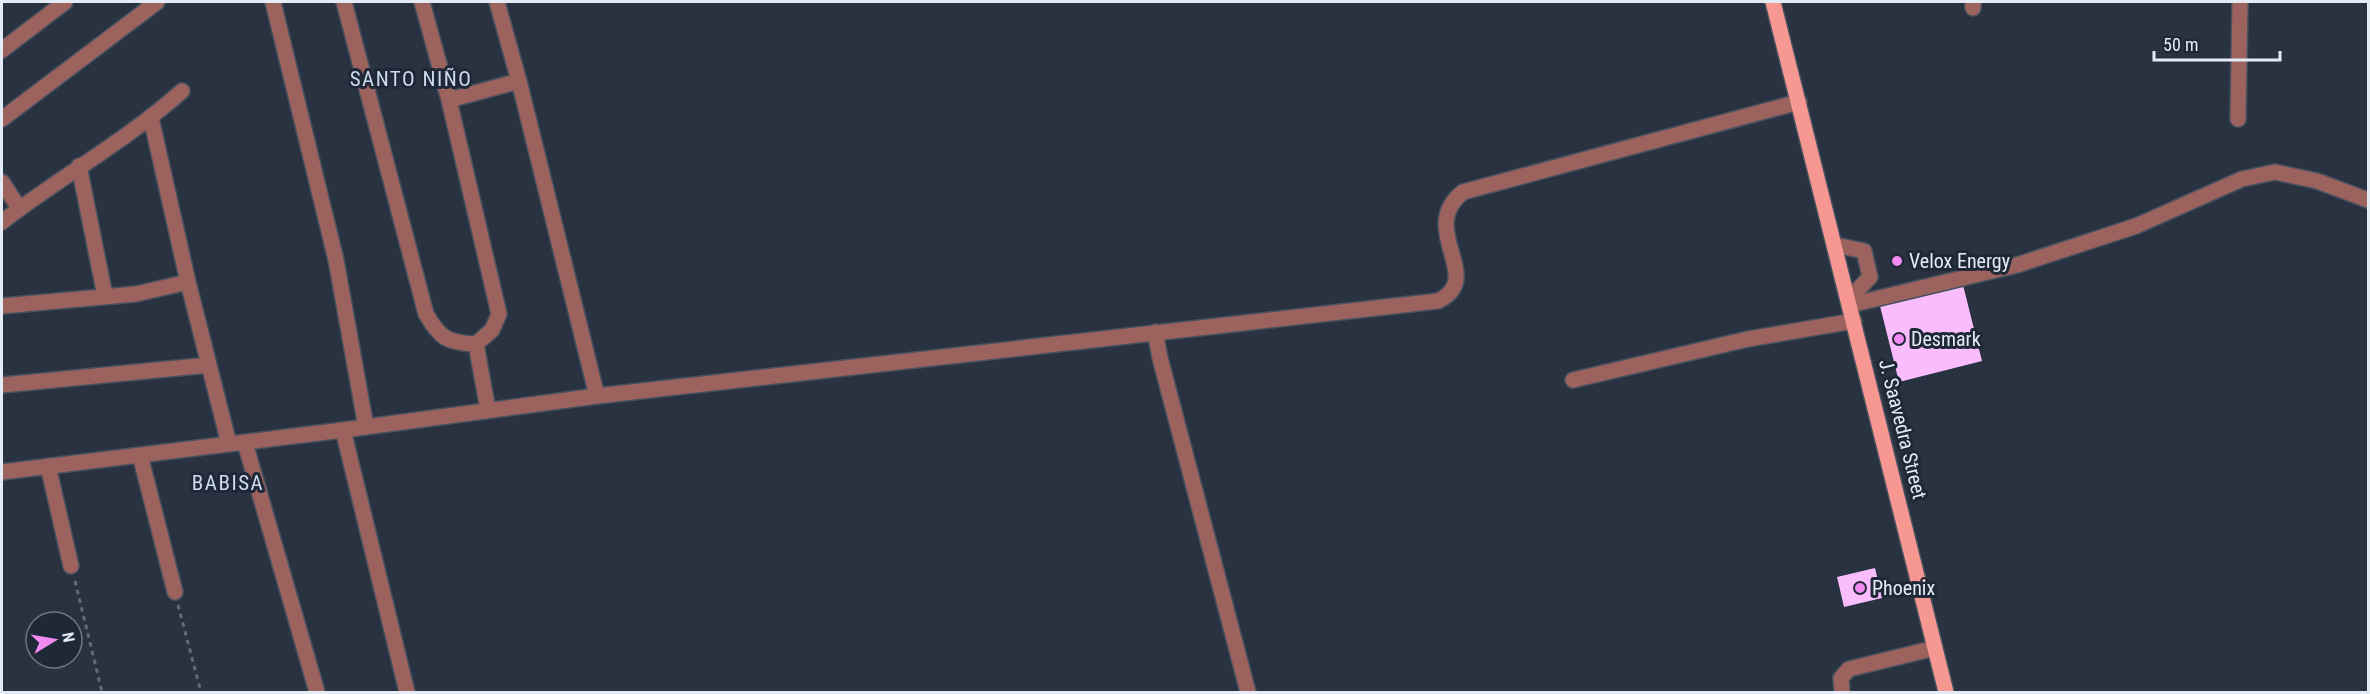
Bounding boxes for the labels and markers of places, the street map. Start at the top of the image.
place label: Velox Energy [1909,249,2010,273]
marker: Velox Energy [1890,254,1904,268]
place label: Desmark [1911,327,1981,351]
marker: Desmark [1892,332,1906,346]
place label: Phoenix [1872,576,1935,600]
marker: Phoenix [1853,581,1867,595]

